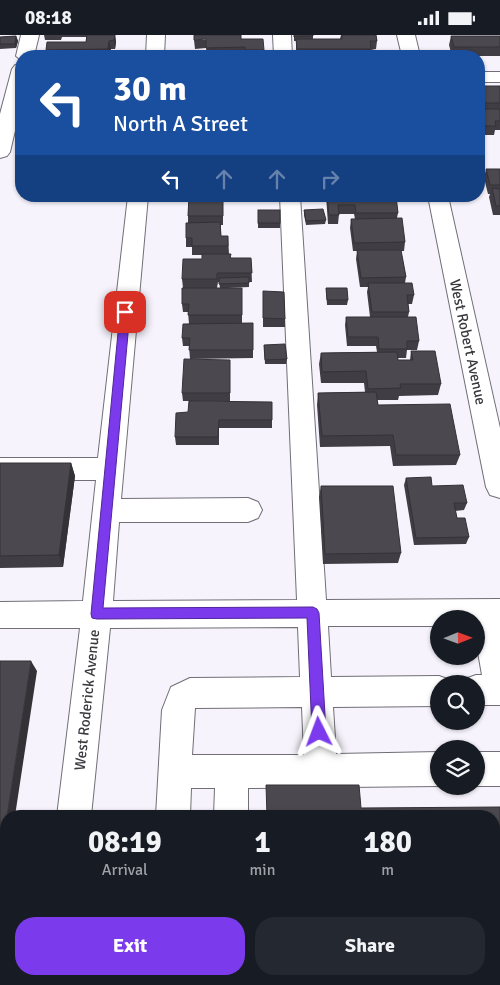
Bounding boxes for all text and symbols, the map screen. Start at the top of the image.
text: 08:18 [25,6,72,30]
text: 30 m [113,67,187,110]
icon: left [30,70,95,135]
text: North A Street [113,110,248,137]
icon: left [157,165,185,193]
icon: ahead [210,165,238,193]
icon: ahead [263,165,291,193]
icon: right [316,165,344,193]
street label: West Robert Avenue [446,277,490,407]
pin [104,291,146,333]
icon: arrive [111,298,139,326]
north arrow [430,610,485,665]
map controls [430,610,485,795]
street label: West Roderick Avenue [71,629,103,771]
button: search [430,675,485,730]
position arrow [292,705,344,757]
button: layers [430,740,485,795]
text: 08:19 [88,824,162,861]
text: 1 [254,824,271,861]
text: 180 [363,824,412,861]
text: Arrival [102,860,148,880]
text: min [250,860,275,880]
text: m [381,860,394,880]
button: Exit [15,917,245,975]
button: Share [255,917,485,975]

